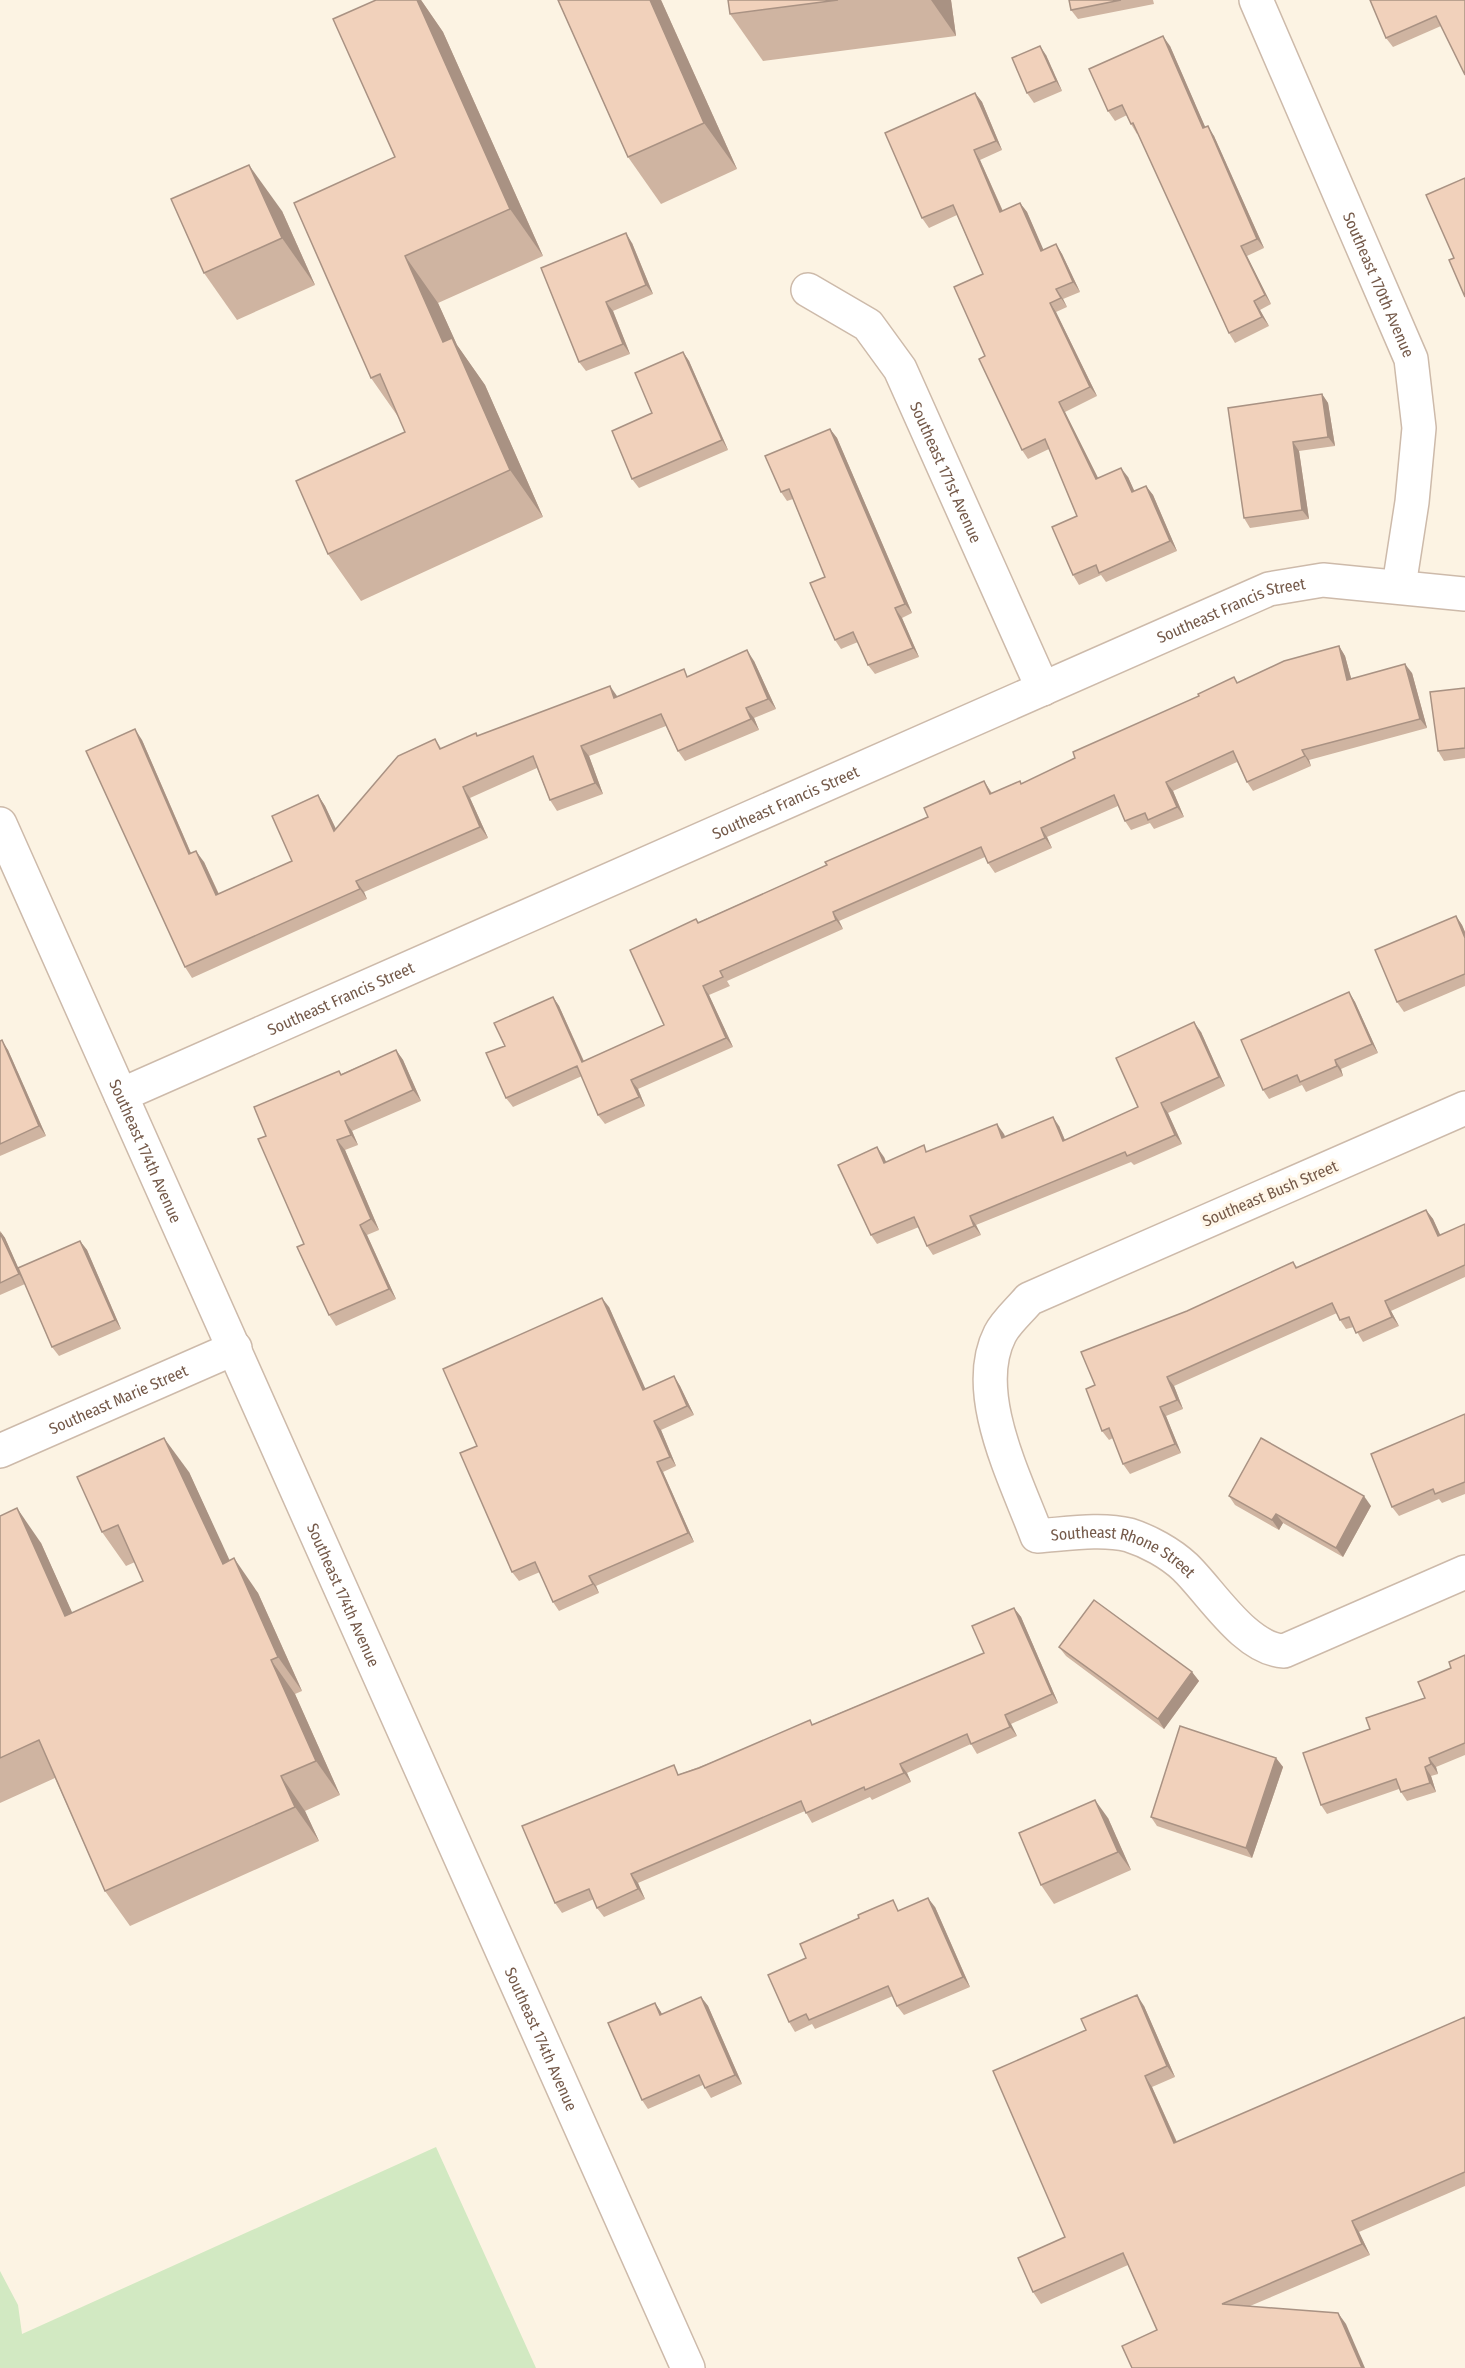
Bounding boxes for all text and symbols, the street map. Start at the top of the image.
street label: Southeast 170th Avenue [1339,209,1418,360]
street label: Southeast 171st Avenue [906,399,986,546]
street label: Southeast Francis Street [1154,574,1308,647]
street label: Southeast Francis Street [709,762,863,843]
street label: Southeast Francis Street [264,958,418,1039]
street label: Southeast 174th Avenue [105,1076,186,1226]
street label: Southeast Bush Street [1200,1156,1341,1231]
street label: Southeast Marie Street [46,1361,191,1438]
street label: Southeast 174th Avenue [303,1520,383,1670]
street label: Southeast Rhone Street [1050,1523,1200,1582]
street label: Southeast 174th Avenue [501,1964,581,2114]

